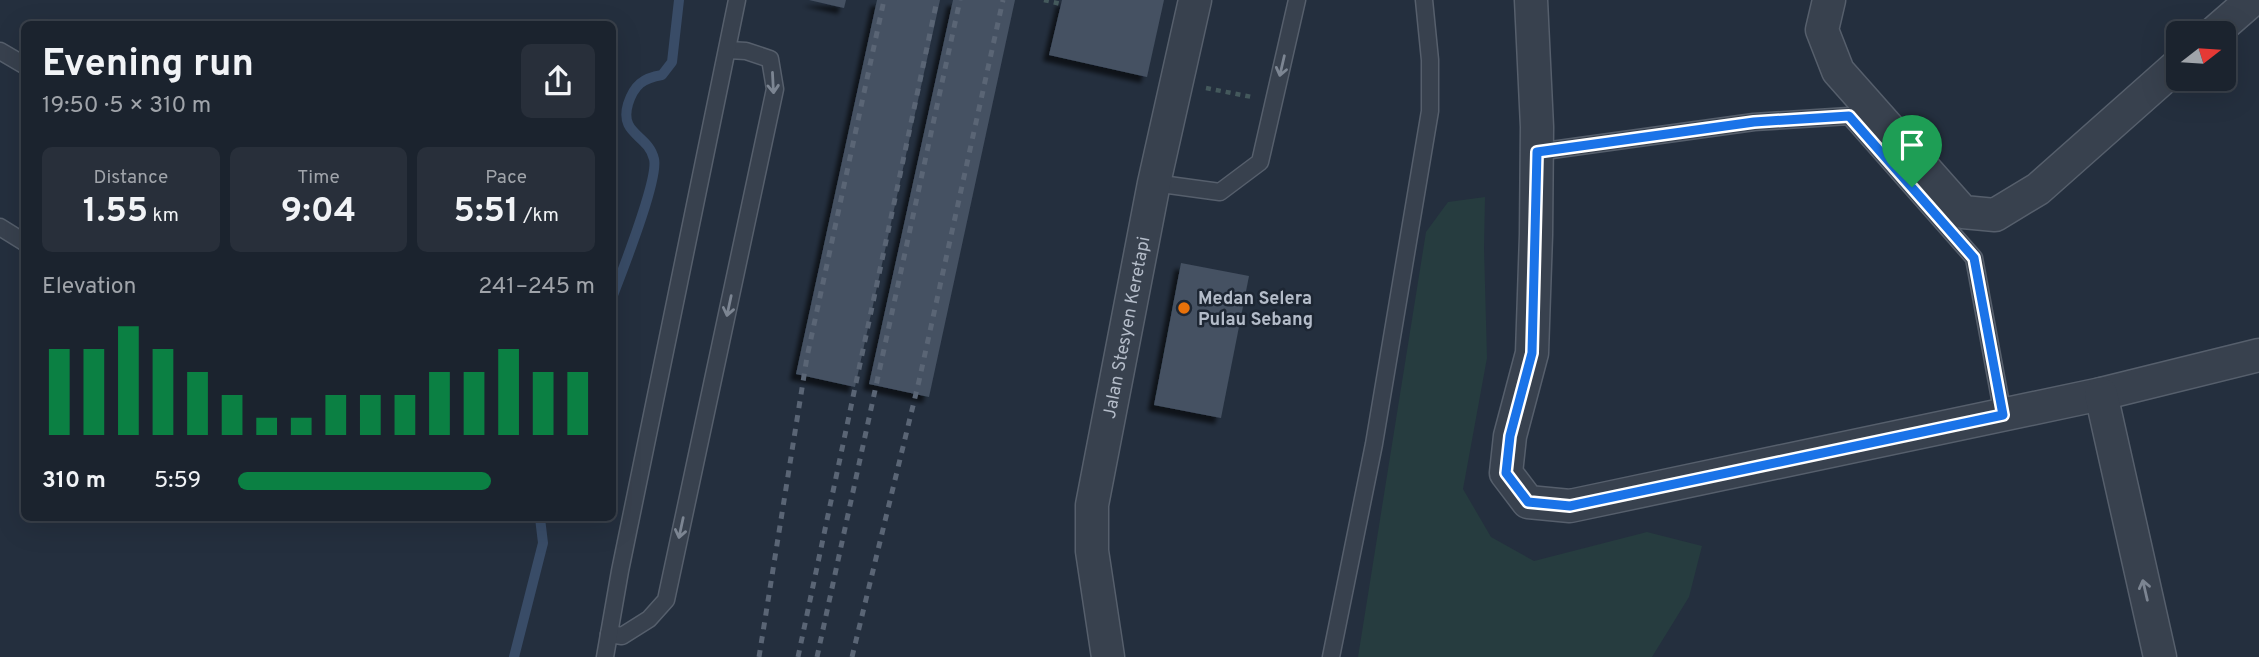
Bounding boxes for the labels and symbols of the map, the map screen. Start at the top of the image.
north arrow [2166,21,2236,91]
one-way arrow [1275,55,1288,77]
one-way arrow [766,71,779,94]
pin [1882,115,1942,187]
street label: Jalan Stesyen Keretapi [1099,235,1156,421]
place label: Medan Selera Pulau Sebang [1198,288,1313,332]
one-way arrow [721,294,735,317]
marker: Medan Selera Pulau Sebang [1176,300,1192,316]
one-way arrow [674,516,688,539]
one-way arrow [2138,579,2151,602]

